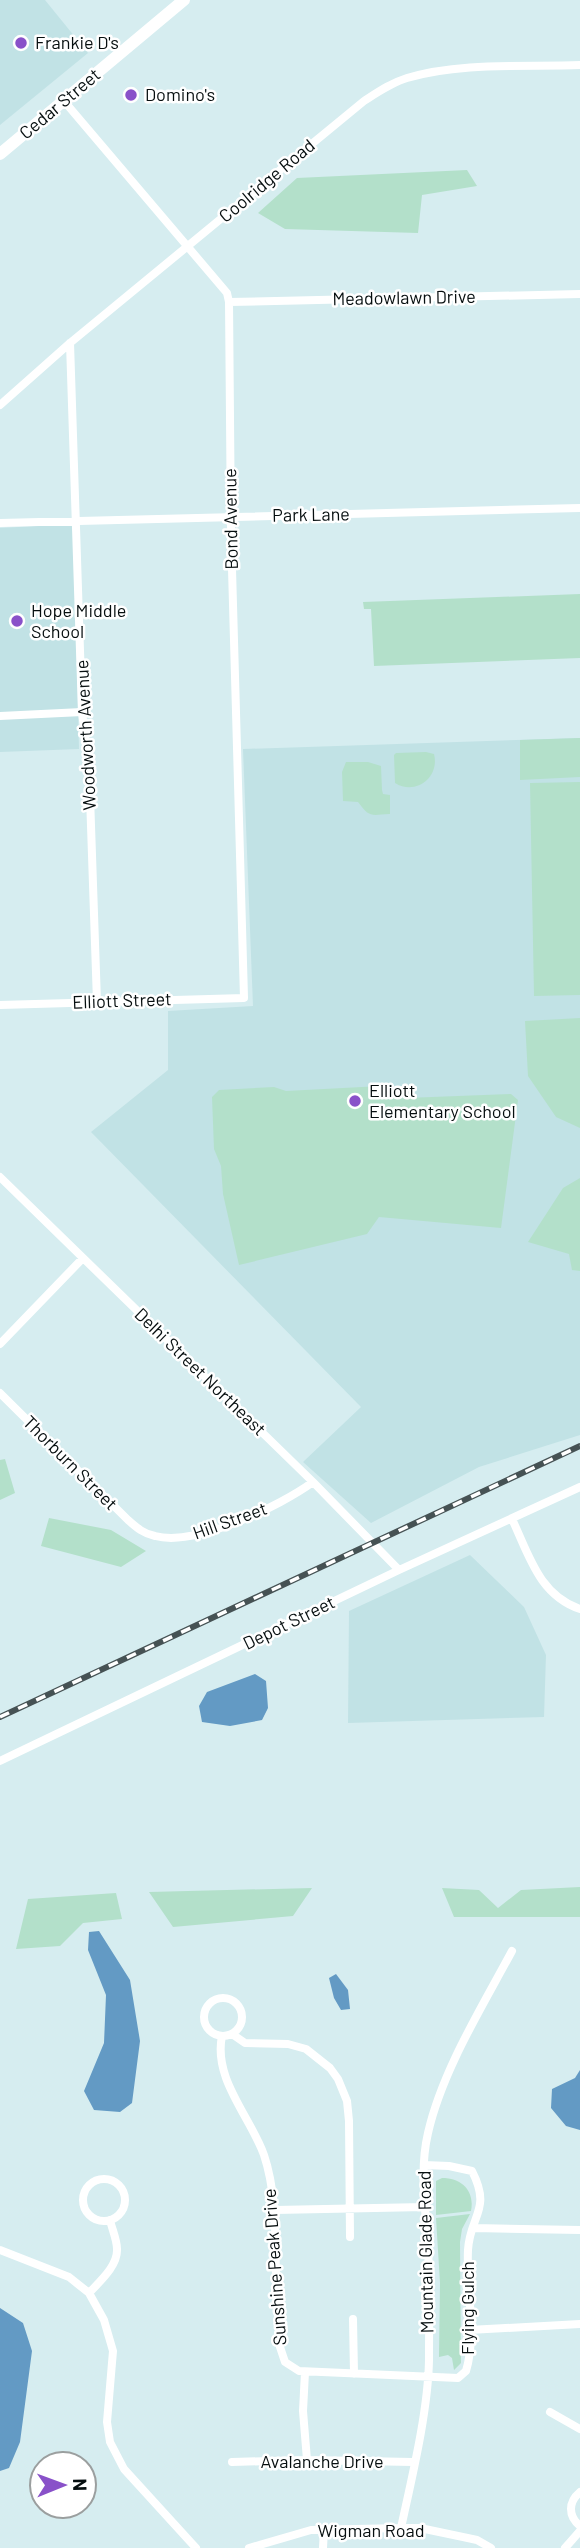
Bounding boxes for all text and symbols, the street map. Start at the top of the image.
place label: Frankie D's [35,31,119,53]
marker: Frankie D's [13,35,29,51]
street label: Cedar Street [14,63,104,143]
place label: Domino's [145,83,215,105]
marker: Domino's [123,87,139,103]
street label: Coolridge Road [214,134,319,227]
street label: Meadowlawn Drive [332,285,476,309]
street label: Bond Avenue [218,468,242,570]
street label: Park Lane [272,502,350,526]
place label: Hope Middle School [31,599,126,642]
marker: Hope Middle School [9,613,25,629]
street label: Woodworth Avenue [70,659,100,811]
street label: Elliott Street [72,987,172,1013]
place label: Elliott Elementary School [369,1079,516,1122]
marker: Elliott Elementary School [347,1093,363,1109]
street label: Delhi Street Northeast [130,1303,271,1440]
street label: Thorburn Street [19,1410,123,1514]
street label: Hill Street [190,1496,270,1544]
street label: Depot Street [239,1590,338,1654]
street label: Mountain Glade Road [413,2170,437,2334]
street label: Sunshine Peak Drive [258,2188,290,2346]
street label: Flying Gulch [456,2261,478,2355]
north arrow [28,2450,98,2520]
street label: Avalanche Drive [260,2450,384,2472]
text: N [69,2478,92,2491]
street label: Wigman Road [317,2519,425,2541]

